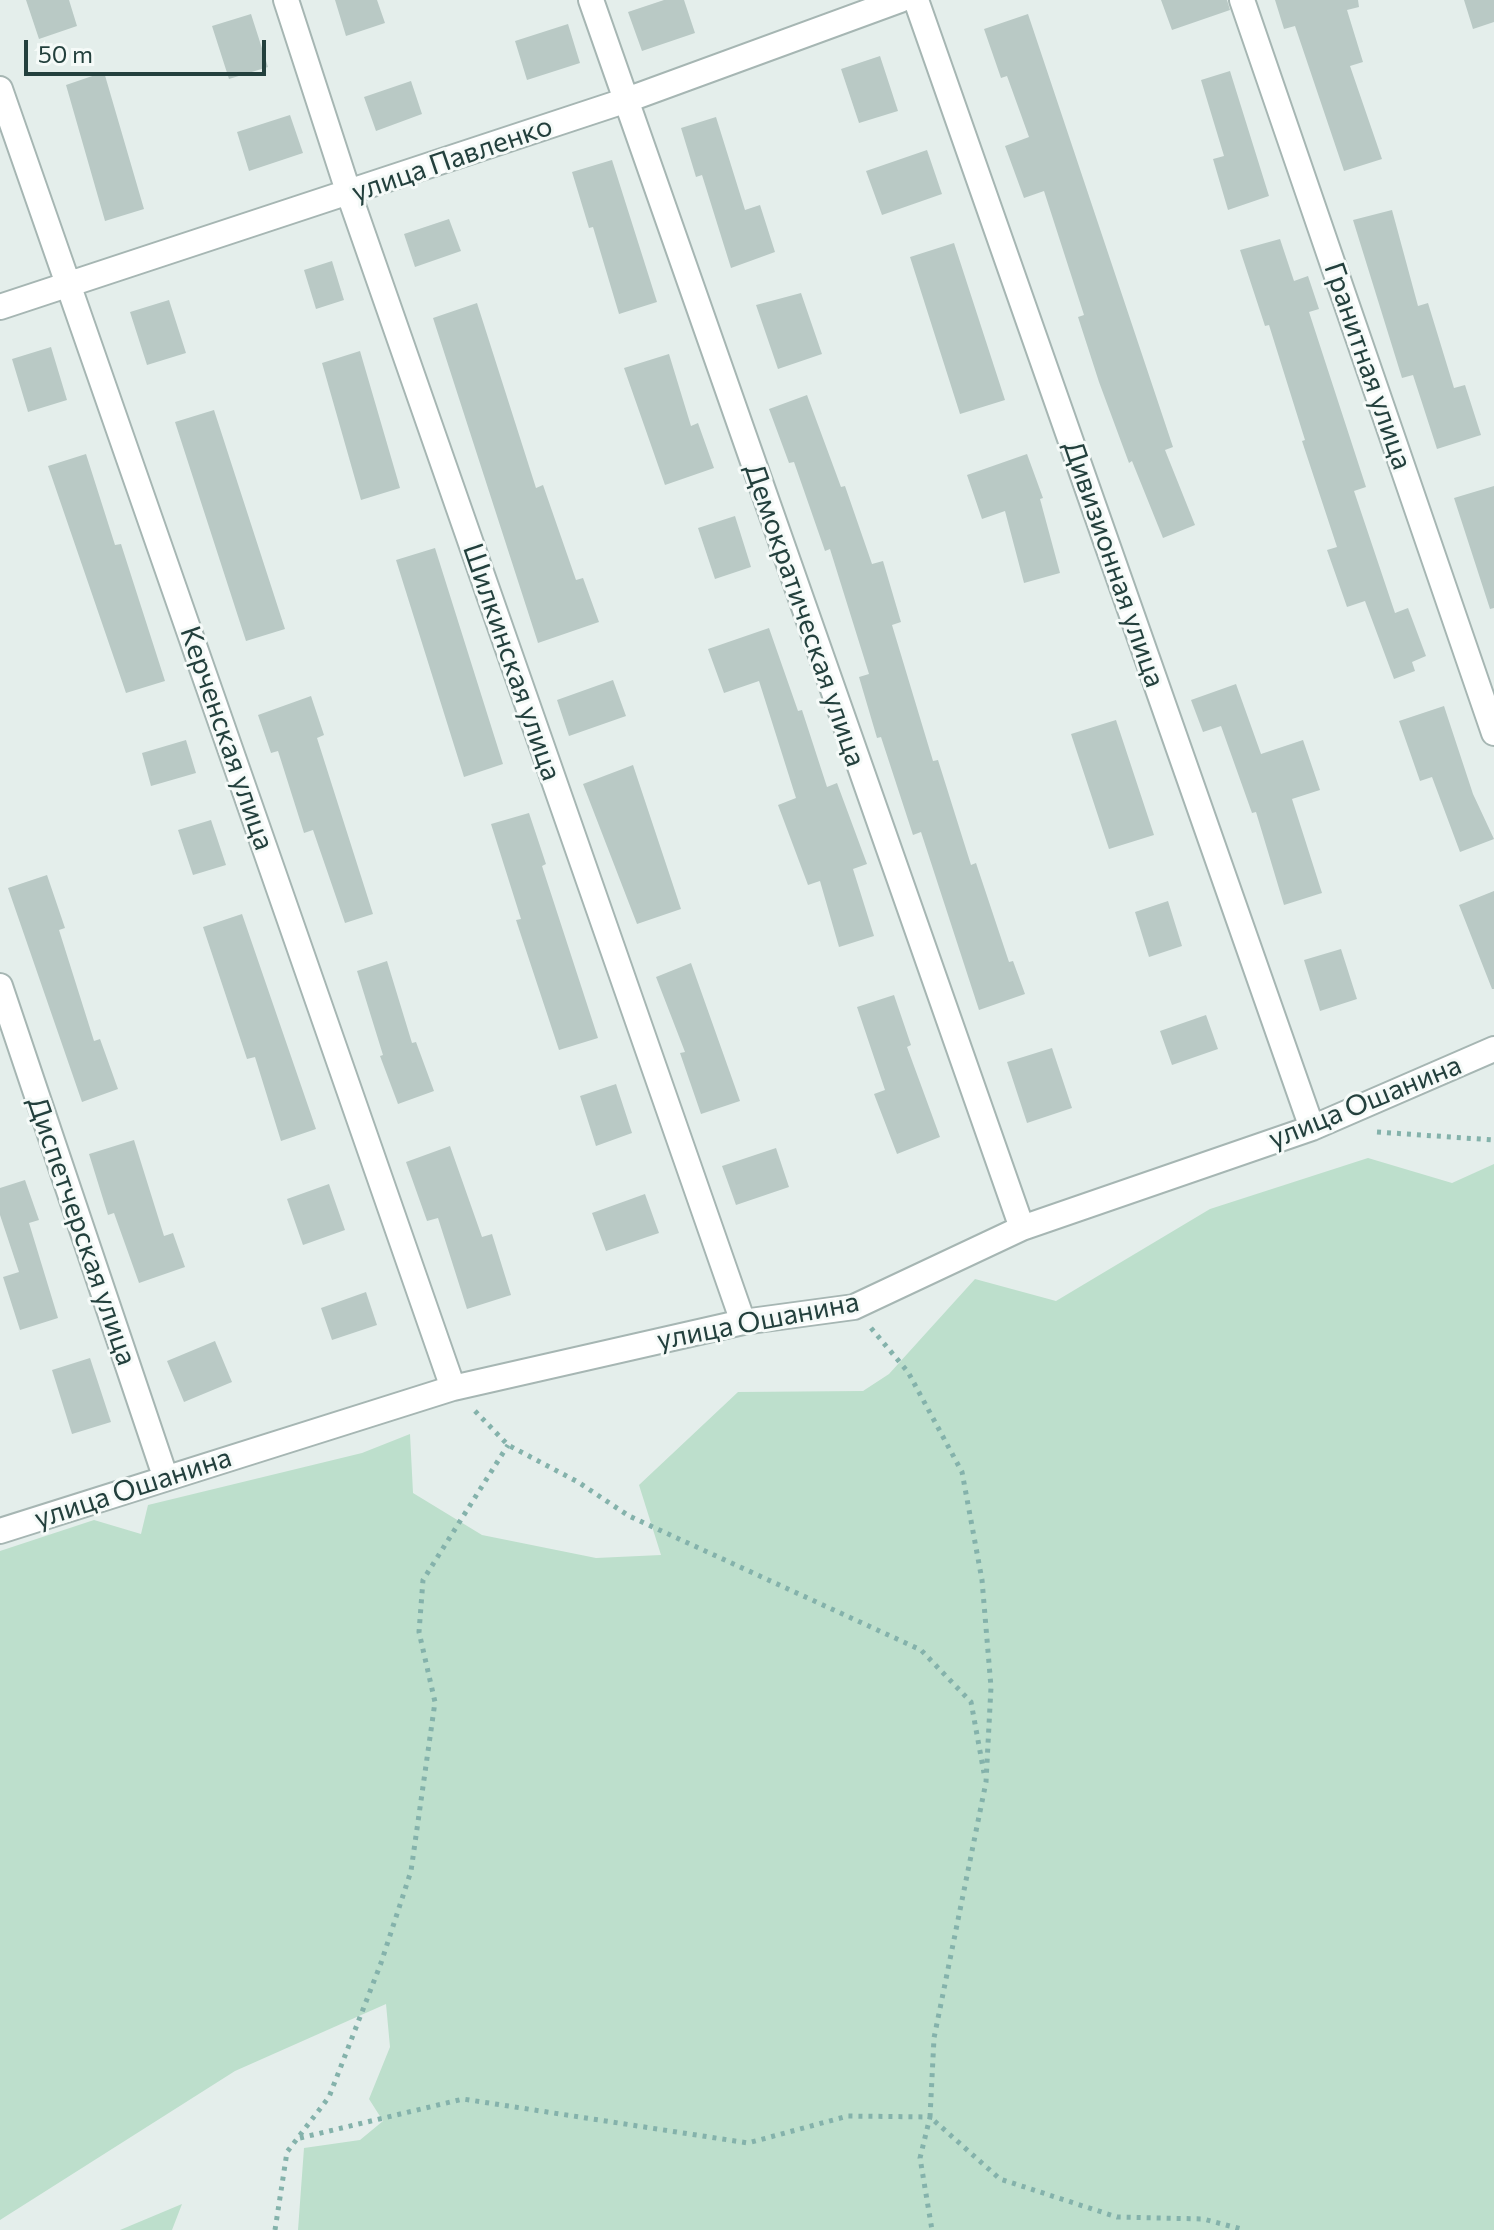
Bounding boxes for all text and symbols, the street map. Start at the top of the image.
scale bar [28,24,270,74]
text: 50 m [38,39,93,68]
street label: улица Павленко [347,109,557,209]
street label: Гранитная улица [1317,258,1419,474]
street label: Дивизионная улица [1056,436,1172,692]
street label: Демократическая улица [737,459,873,771]
street label: Шилкинская улица [456,539,568,785]
street label: Керченская улица [173,622,281,854]
street label: улица Ошанина [1264,1048,1466,1156]
street label: Диспетчерская улица [20,1092,144,1370]
street label: улица Ошанина [654,1285,862,1357]
street label: улица Ошанина [30,1440,236,1536]

